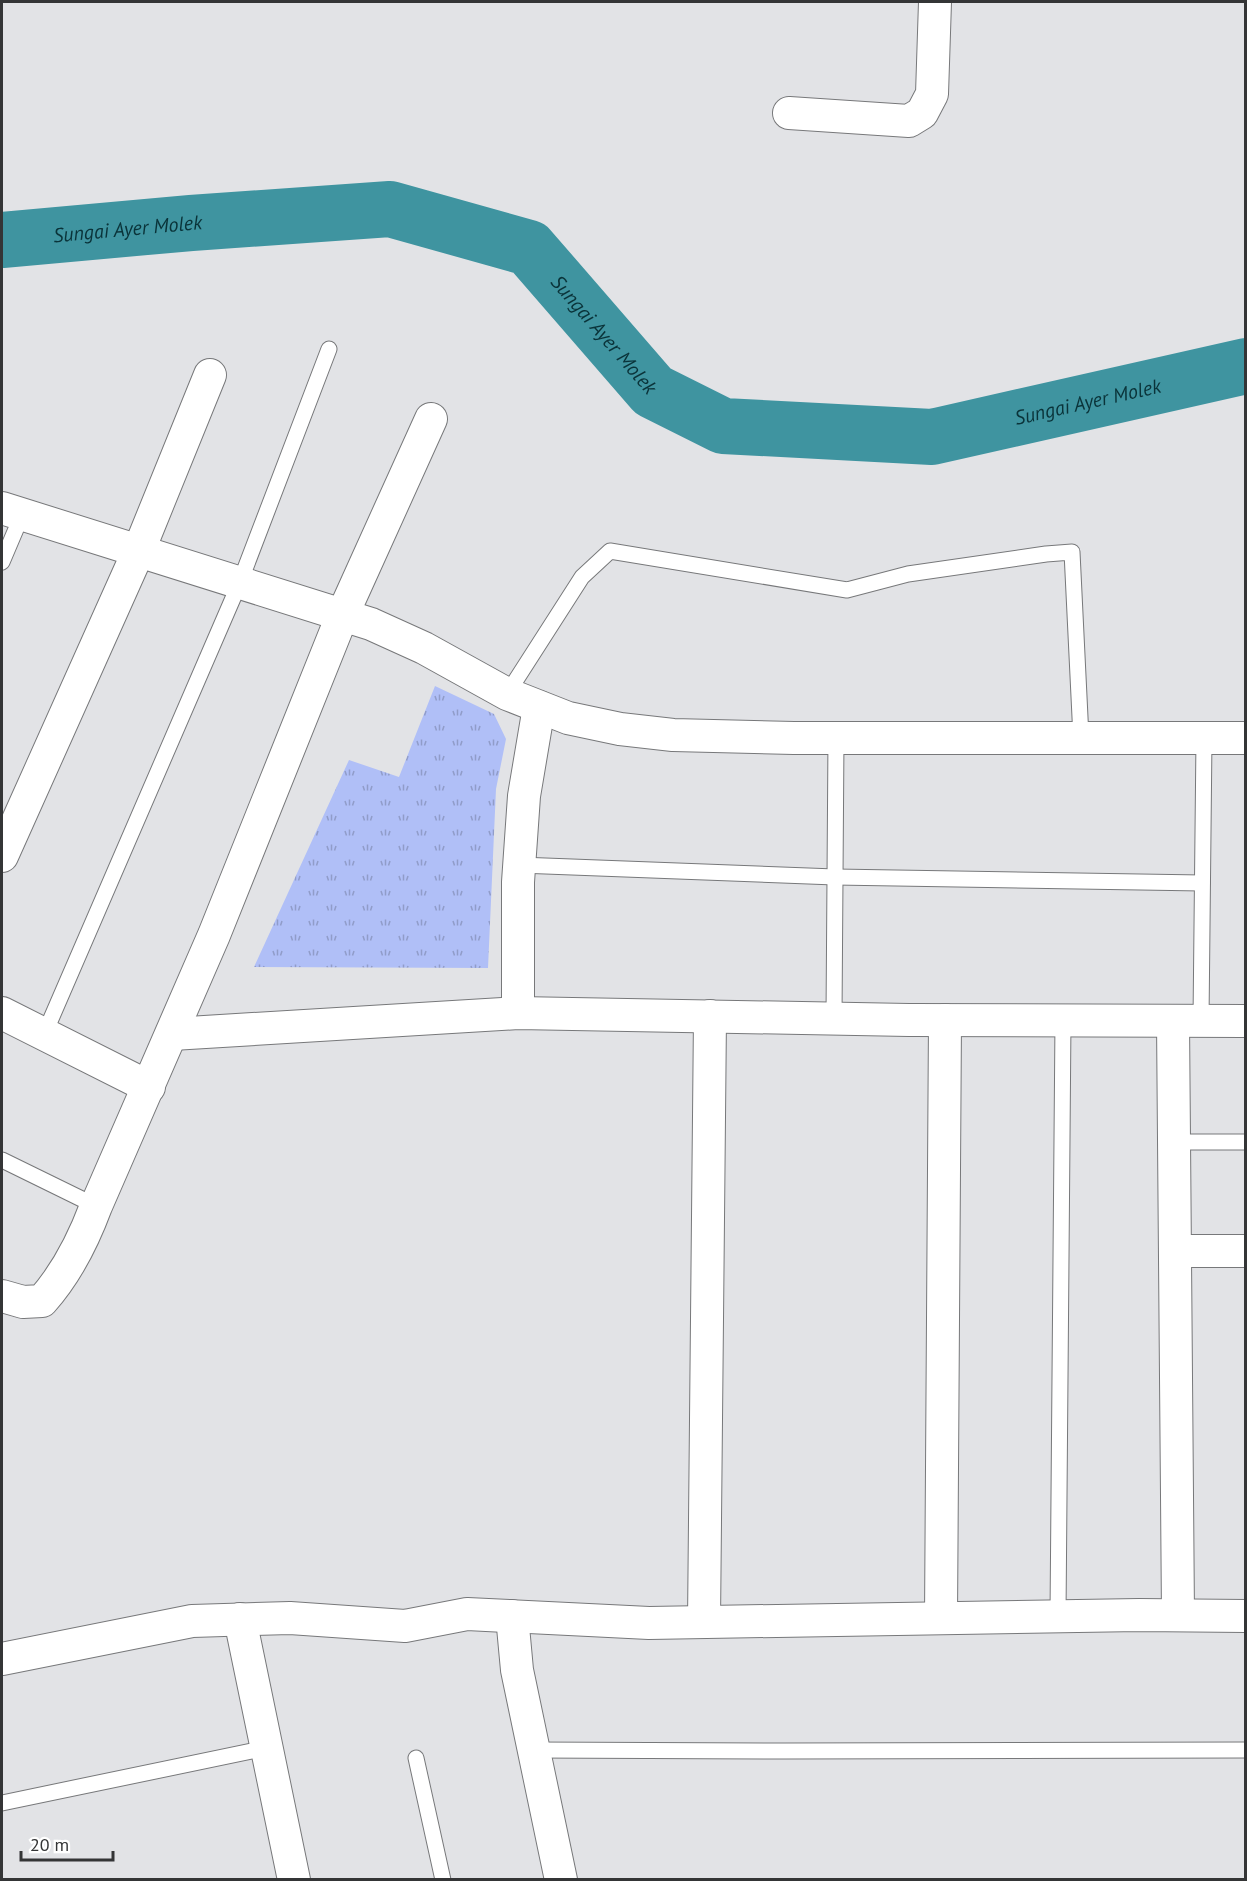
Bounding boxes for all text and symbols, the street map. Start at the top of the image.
water label: Sungai Ayer Molek [52,209,204,248]
water label: Sungai Ayer Molek [545,269,663,400]
water label: Sungai Ayer Molek [1012,372,1164,431]
scale bar [21,1824,112,1862]
text: 20 m [30,1833,69,1856]

